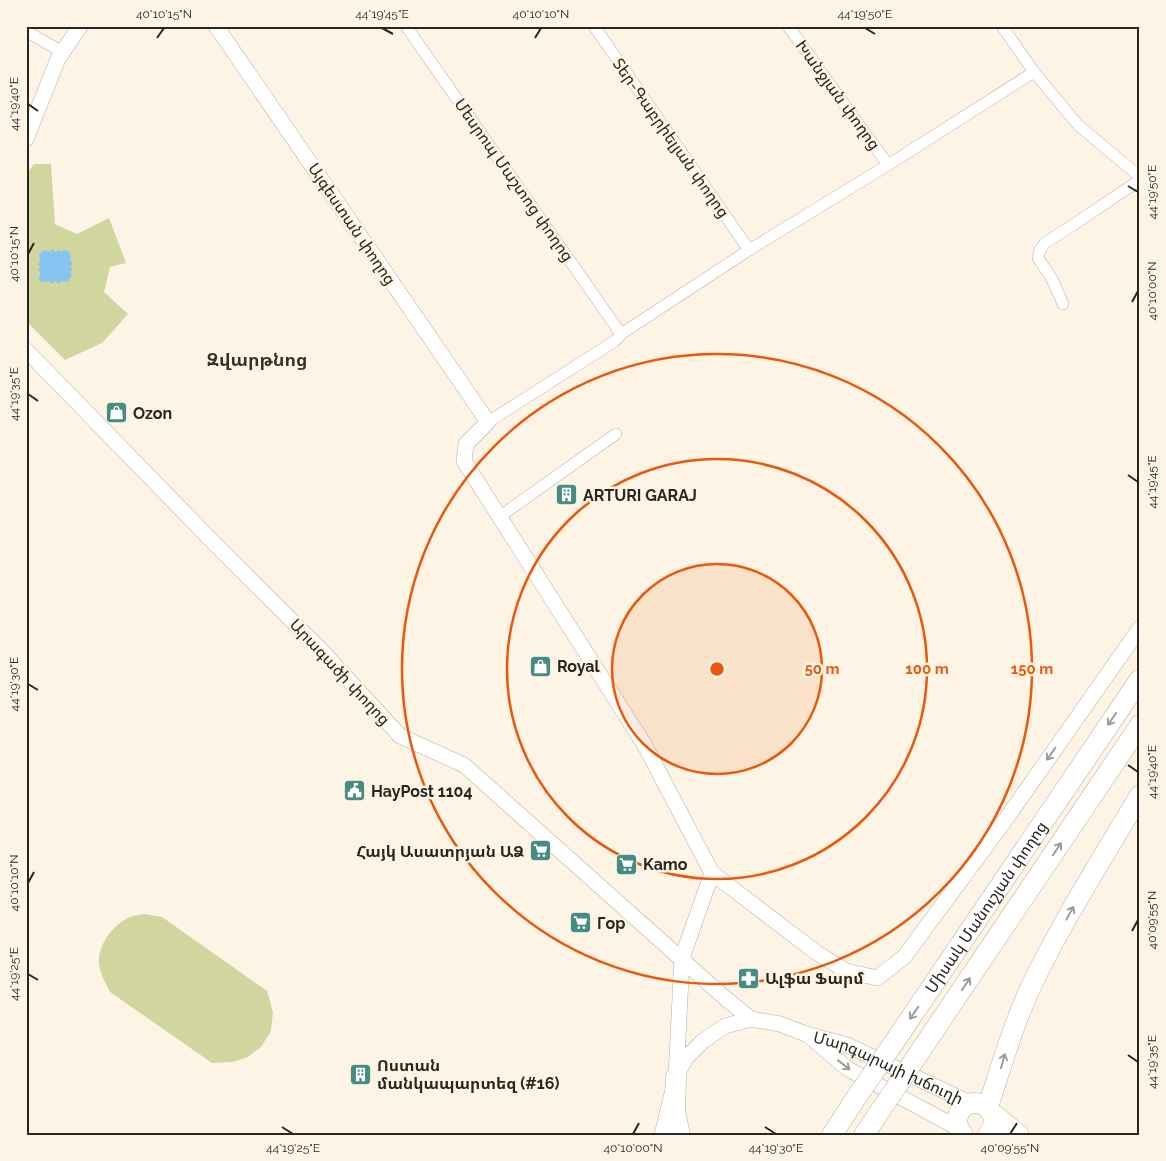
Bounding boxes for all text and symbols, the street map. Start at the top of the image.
text: 40°10'15"N [136,7,192,21]
text: 44°19'45"E [355,7,409,21]
text: 40°10'10"N [513,7,569,21]
text: 44°19'50"E [838,7,892,21]
street label: Խանջյան փողոց [792,36,884,154]
street label: Տեր-Գաբրիելյան փողոց [609,55,733,221]
text: 44°19'40"E [7,77,21,131]
street label: Մեսրոպ Մաշտոց փողոց [450,95,578,265]
street label: Այգեստան փողոց [304,159,400,289]
text: 44°19'50"E [1145,165,1159,219]
text: 40°10'15"N [7,226,21,282]
text: 40°10'00"N [1145,262,1159,320]
district label: Զվարթնոց [207,349,307,370]
text: 44°19'35"E [7,367,21,421]
shop icon: Ozon [105,401,129,425]
place label: Ozon [133,404,172,423]
text: 44°19'45"E [1145,455,1159,509]
building icon: ARTURI GARAJ [555,483,579,507]
place label: ARTURI GARAJ [583,486,697,505]
street label: Արագածի փողոց [286,615,394,729]
shop icon: Royal [529,654,553,678]
text: 44°19'30"E [7,657,21,711]
place label: Royal [557,657,601,676]
centre of rings [708,660,726,678]
text: 50 m [804,660,840,678]
text: 100 m [905,660,949,678]
text: 150 m [1011,660,1053,678]
one-way arrow [1107,712,1117,726]
text: 44°19'40"E [1145,745,1159,799]
one-way arrow [1046,747,1056,761]
public building icon: HayPost 1104 [343,779,367,803]
place label: HayPost 1104 [371,782,473,801]
street label: Միսակ Մանուշյան փողոց [921,817,1051,996]
supermarket icon: Հայկ Ասատրյան ԱՁ [528,839,552,863]
place label: Հայկ Ասատրյան ԱՁ [356,842,524,861]
one-way arrow [1051,842,1062,856]
supermarket icon: Kamo [615,852,639,876]
text: 40°10'10"N [7,855,21,911]
place label: Kamo [643,855,688,874]
text: 40°09'55"N [1145,891,1159,949]
one-way arrow [1065,906,1075,921]
supermarket icon: Гор [569,911,593,935]
place label: Гор [597,914,625,933]
text: 44°19'25"E [7,947,21,1001]
pharmacy icon: Ալֆա Ֆարմ [737,966,761,990]
place label: Ալֆա Ֆարմ [765,969,864,988]
one-way arrow [961,977,971,991]
one-way arrow [909,1006,919,1020]
street label: Մարգարայի խճուղի [811,1027,966,1108]
text: 44°19'35"E [1145,1035,1159,1089]
one-way arrow [998,1053,1008,1069]
place label: Ոստան մանկապարտեզ (#16) [377,1056,559,1093]
one-way arrow [837,1059,850,1070]
building icon: Ոստան մանկապարտեզ (#16) [349,1062,373,1086]
text: 44°19'25"E [266,1141,320,1155]
text: 40°10'00"N [604,1141,662,1155]
text: 44°19'30"E [749,1141,803,1155]
text: 40°09'55"N [981,1141,1039,1155]

